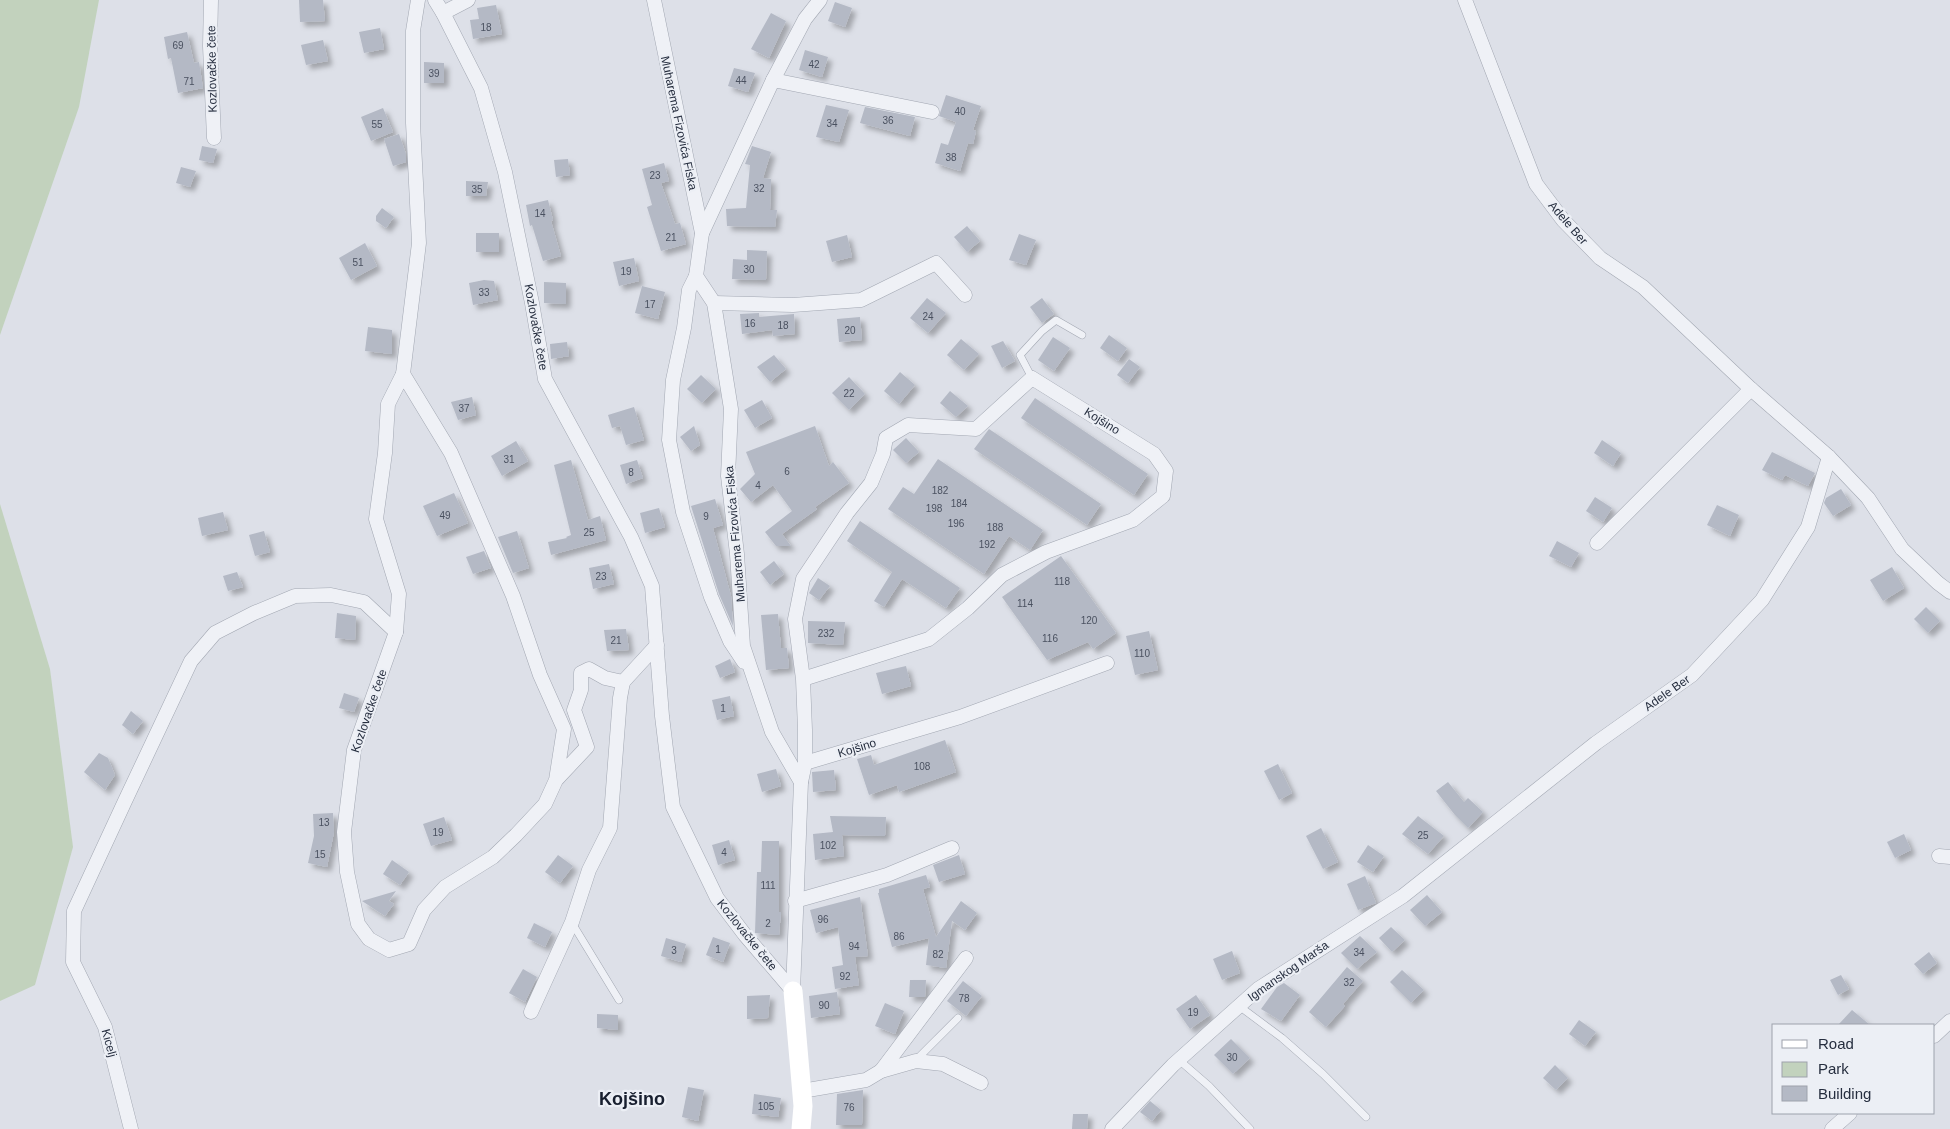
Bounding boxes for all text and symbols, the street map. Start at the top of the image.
house number: 18 [480,22,492,33]
street label: Kozlovačke čete [204,25,220,113]
house number: 69 [172,40,184,51]
street label: Muharema Fizovića Fiska [658,55,700,192]
house number: 42 [808,59,820,70]
house number: 39 [428,68,440,79]
house number: 44 [735,75,747,86]
house number: 71 [183,76,195,87]
house number: 40 [954,106,966,117]
house number: 36 [882,115,894,126]
house number: 34 [826,118,838,129]
house number: 55 [371,119,383,130]
house number: 38 [945,152,957,163]
house number: 23 [649,170,661,181]
house number: 32 [753,183,765,194]
house number: 35 [471,184,483,195]
street label: Adele Ber [1545,199,1591,247]
house number: 14 [534,208,546,219]
house number: 21 [665,232,677,243]
house number: 51 [352,257,364,268]
house number: 30 [743,264,755,275]
house number: 19 [620,266,632,277]
street label: Kozlovačke čete [522,283,551,372]
house number: 33 [478,287,490,298]
house number: 17 [644,299,656,310]
house number: 24 [922,311,934,322]
house number: 16 [744,318,756,329]
house number: 18 [777,320,789,331]
house number: 20 [844,325,856,336]
house number: 22 [843,388,855,399]
house number: 37 [458,403,470,414]
street label: Kojšino [1082,405,1123,438]
house number: 31 [503,454,515,465]
street label: Muharema Fizovića Fiska [722,465,748,603]
house number: 6 [784,466,790,477]
house number: 8 [628,467,634,478]
house number: 4 [755,480,761,491]
house number: 182 [932,485,949,496]
house number: 184 [951,498,968,509]
house number: 198 [926,503,943,514]
house number: 49 [439,510,451,521]
house number: 9 [703,511,709,522]
house number: 196 [948,518,965,529]
house number: 188 [987,522,1004,533]
house number: 25 [583,527,595,538]
house number: 192 [979,539,996,550]
house number: 23 [595,571,607,582]
house number: 118 [1054,576,1070,587]
house number: 114 [1017,598,1033,609]
house number: 120 [1081,615,1098,626]
house number: 232 [818,628,835,639]
house number: 116 [1042,633,1058,644]
house number: 21 [610,635,622,646]
house number: 110 [1134,648,1150,659]
street label: Kozlovačke čete [348,667,390,755]
street label: Adele Ber [1641,672,1693,714]
house number: 1 [720,703,726,714]
street label: Kojšino [836,735,878,760]
house number: 108 [914,761,931,772]
house number: 13 [318,817,330,828]
house number: 19 [432,827,444,838]
house number: 25 [1417,830,1429,841]
house number: 102 [820,840,837,851]
house number: 4 [721,847,727,858]
house number: 15 [314,849,326,860]
house number: 111 [760,880,776,891]
street label: Kozlovačke čete [714,897,780,974]
house number: 96 [817,914,829,925]
house number: 2 [765,918,771,929]
house number: 86 [893,931,905,942]
street label: Igmanskog Marša [1245,938,1331,1004]
house number: 94 [848,941,860,952]
house number: 1 [715,944,721,955]
house number: 3 [671,945,677,956]
house number: 34 [1353,947,1365,958]
house number: 82 [932,949,944,960]
house number: 92 [839,971,851,982]
house number: 32 [1343,977,1355,988]
house number: 78 [958,993,970,1004]
house number: 90 [818,1000,830,1011]
house number: 19 [1187,1007,1199,1018]
legend [1772,1024,1935,1114]
street label: Kicelj [99,1027,119,1059]
text: Road [1818,1035,1854,1052]
house number: 30 [1226,1052,1238,1063]
text: Park [1818,1060,1849,1077]
text: Building [1818,1085,1871,1102]
district label: Kojšino [599,1089,665,1109]
house number: 105 [758,1101,775,1112]
house number: 76 [843,1102,855,1113]

